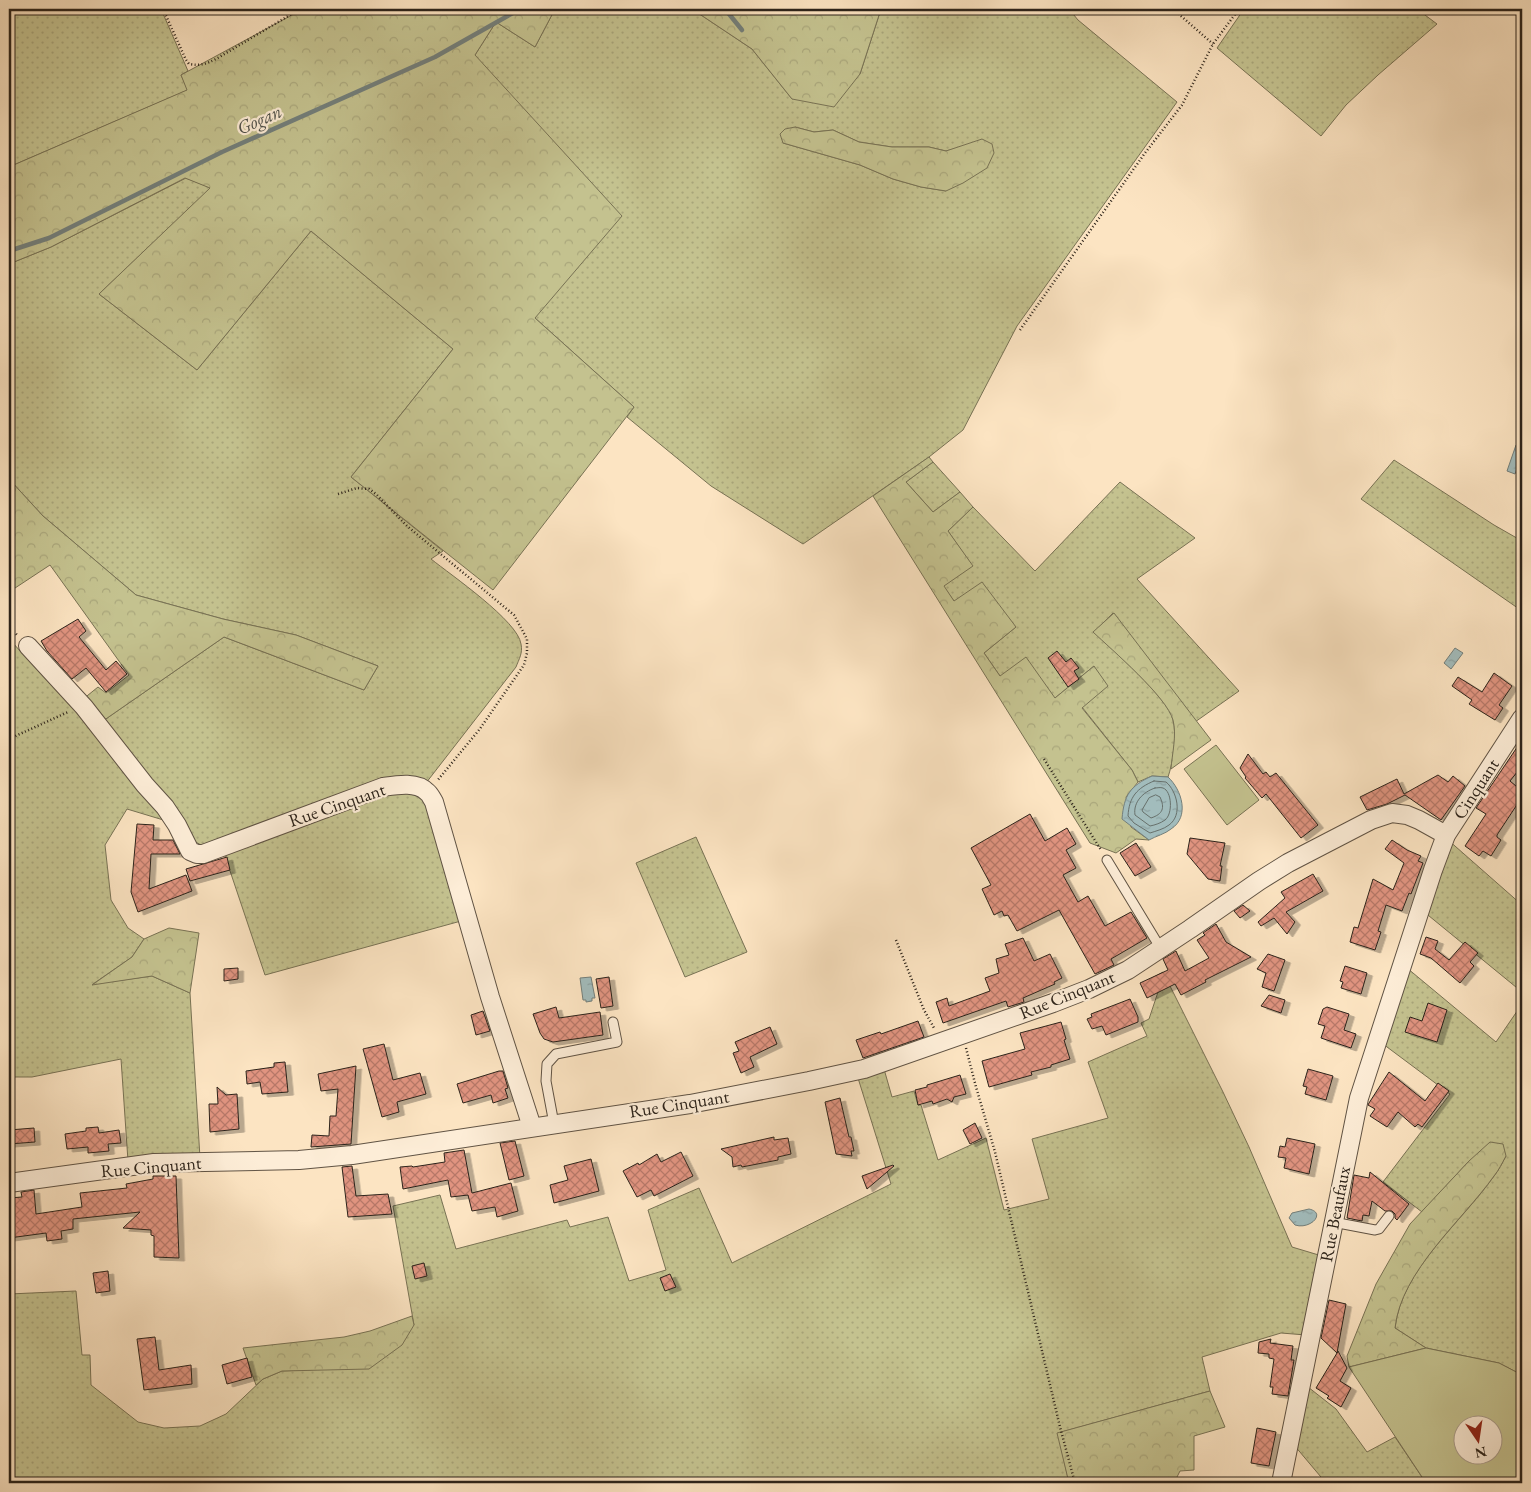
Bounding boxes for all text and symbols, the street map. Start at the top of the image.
water label: Gogan [233,99,286,140]
street label: Cinquant [1447,754,1504,823]
street label: Rue Cinquant [285,777,389,832]
street label: Rue Cinquant [1016,965,1118,1024]
street label: Rue Cinquant [627,1084,731,1123]
street label: Rue Cinquant [100,1151,203,1182]
street label: Rue Beaufaux [1314,1164,1355,1264]
north arrow [1454,1414,1504,1464]
text: N [1473,1443,1488,1463]

